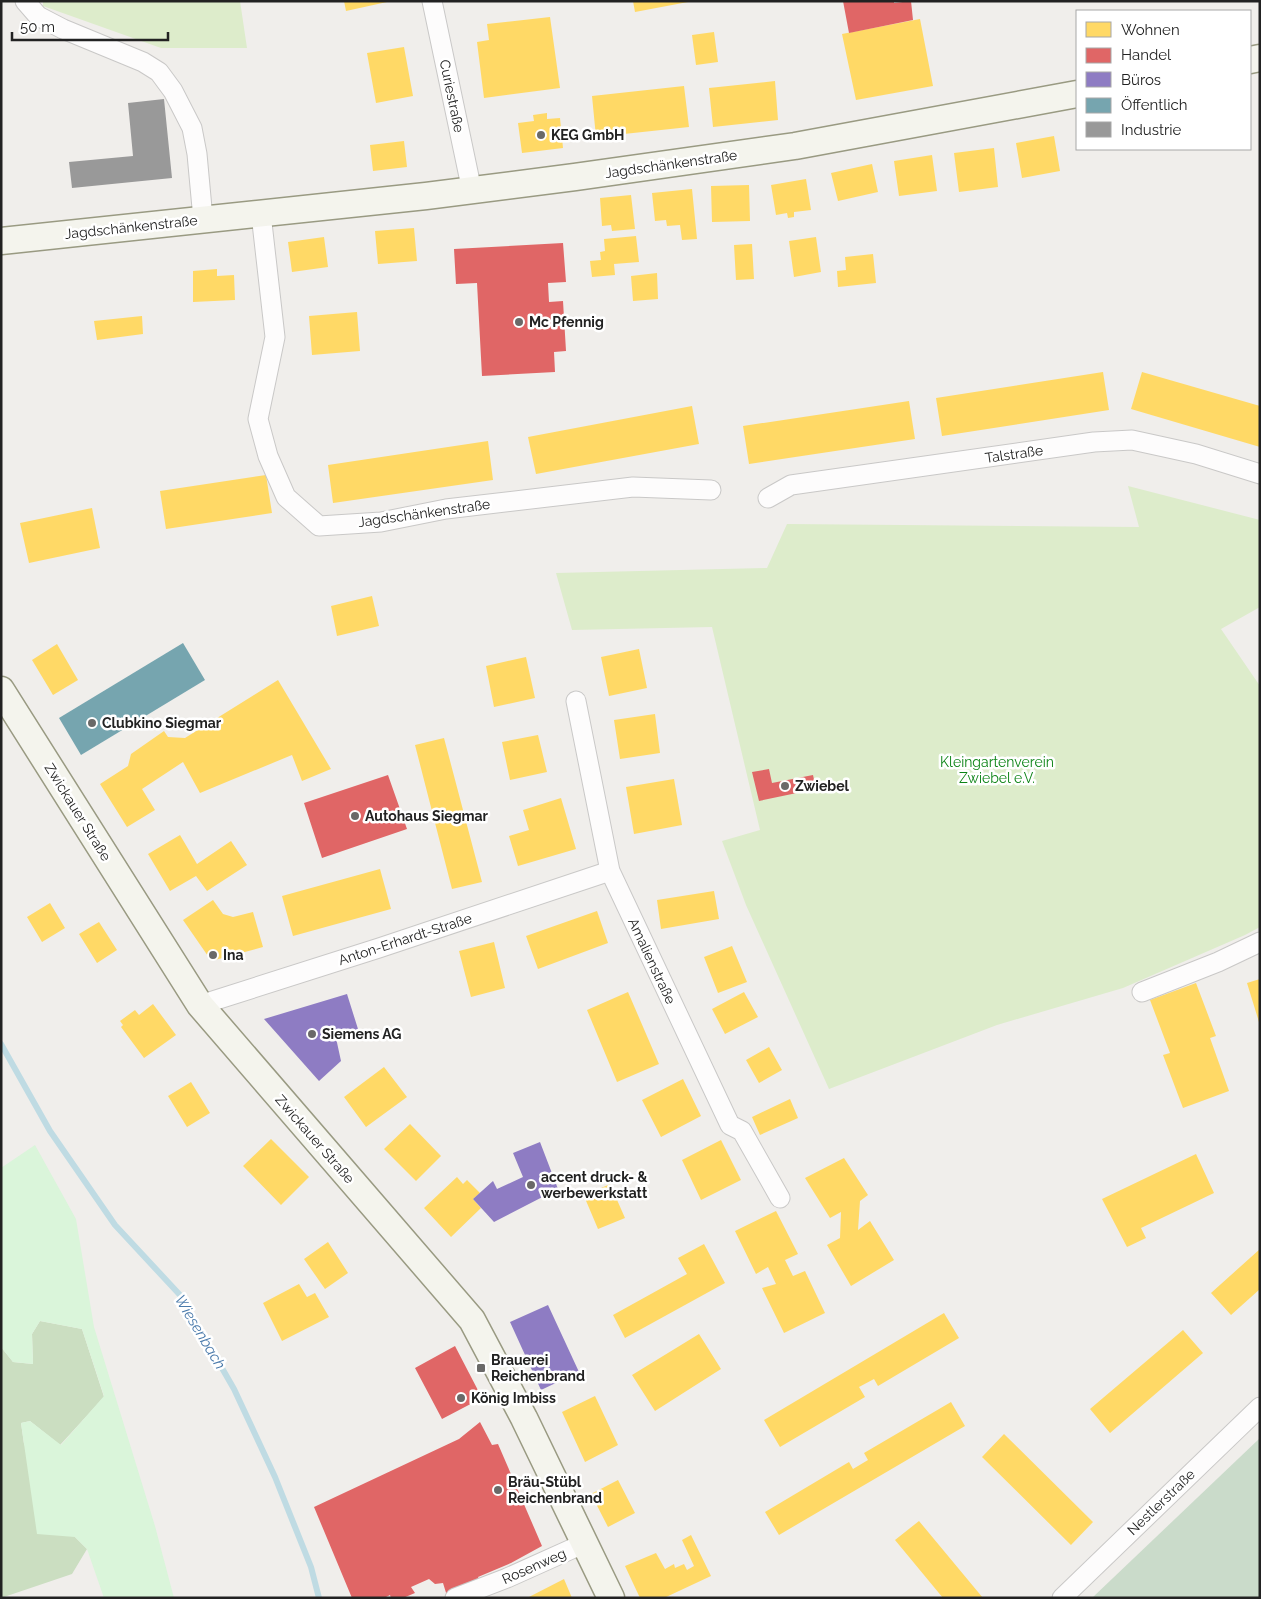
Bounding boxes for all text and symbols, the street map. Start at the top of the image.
scale bar [12,10,169,42]
legend [1076,10,1251,150]
text: 50 m [20,18,55,36]
text: Wohnen [1121,21,1180,39]
text: Handel [1121,46,1172,64]
street label: Curiestraße [436,58,468,134]
text: Büros [1121,71,1161,89]
text: Öffentlich [1121,95,1188,114]
text: Industrie [1121,121,1182,139]
place label: KEG GmbH [551,127,624,143]
marker: KEG GmbH [535,129,547,141]
street label: Jagdschänkenstraße [604,147,738,181]
street label: Jagdschänkenstraße [64,212,198,242]
place label: Mc Pfennig [529,314,604,330]
marker: Mc Pfennig [513,316,525,328]
street label: Talstraße [984,442,1044,466]
street label: Jagdschänkenstraße [357,496,491,530]
place label: Clubkino Siegmar [102,715,222,731]
marker: Clubkino Siegmar [86,717,98,729]
park label: Kleingartenverein Zwiebel e.V. [940,754,1054,786]
street label: Zwickauer Straße [42,760,114,864]
place label: Zwiebel [795,778,850,794]
marker: Zwiebel [779,780,791,792]
place label: Autohaus Siegmar [365,808,489,824]
marker: Autohaus Siegmar [349,810,361,822]
street label: Anton-Erhardt-Straße [336,910,474,968]
street label: Amalienstraße [625,915,679,1007]
place label: Ina [223,947,244,963]
marker: Ina [207,949,219,961]
place label: Siemens AG [322,1026,401,1042]
marker: Siemens AG [306,1028,318,1040]
street label: Zwickauer Straße [272,1092,358,1186]
place label: accent druck- & werbewerkstatt [541,1169,648,1201]
marker: accent druck- & werbewerkstatt [525,1179,537,1191]
water label: Wiesenbach [171,1291,229,1373]
place label: Brauerei Reichenbrand [491,1352,585,1384]
marker: Brauerei Reichenbrand [475,1362,487,1374]
place label: König Imbiss [471,1390,556,1406]
marker: König Imbiss [455,1392,467,1404]
street label: Nestlerstraße [1124,1466,1198,1538]
place label: Bräu-Stübl Reichenbrand [508,1474,602,1506]
marker: Bräu-Stübl Reichenbrand [492,1484,504,1496]
street label: Rosenweg [500,1545,568,1587]

